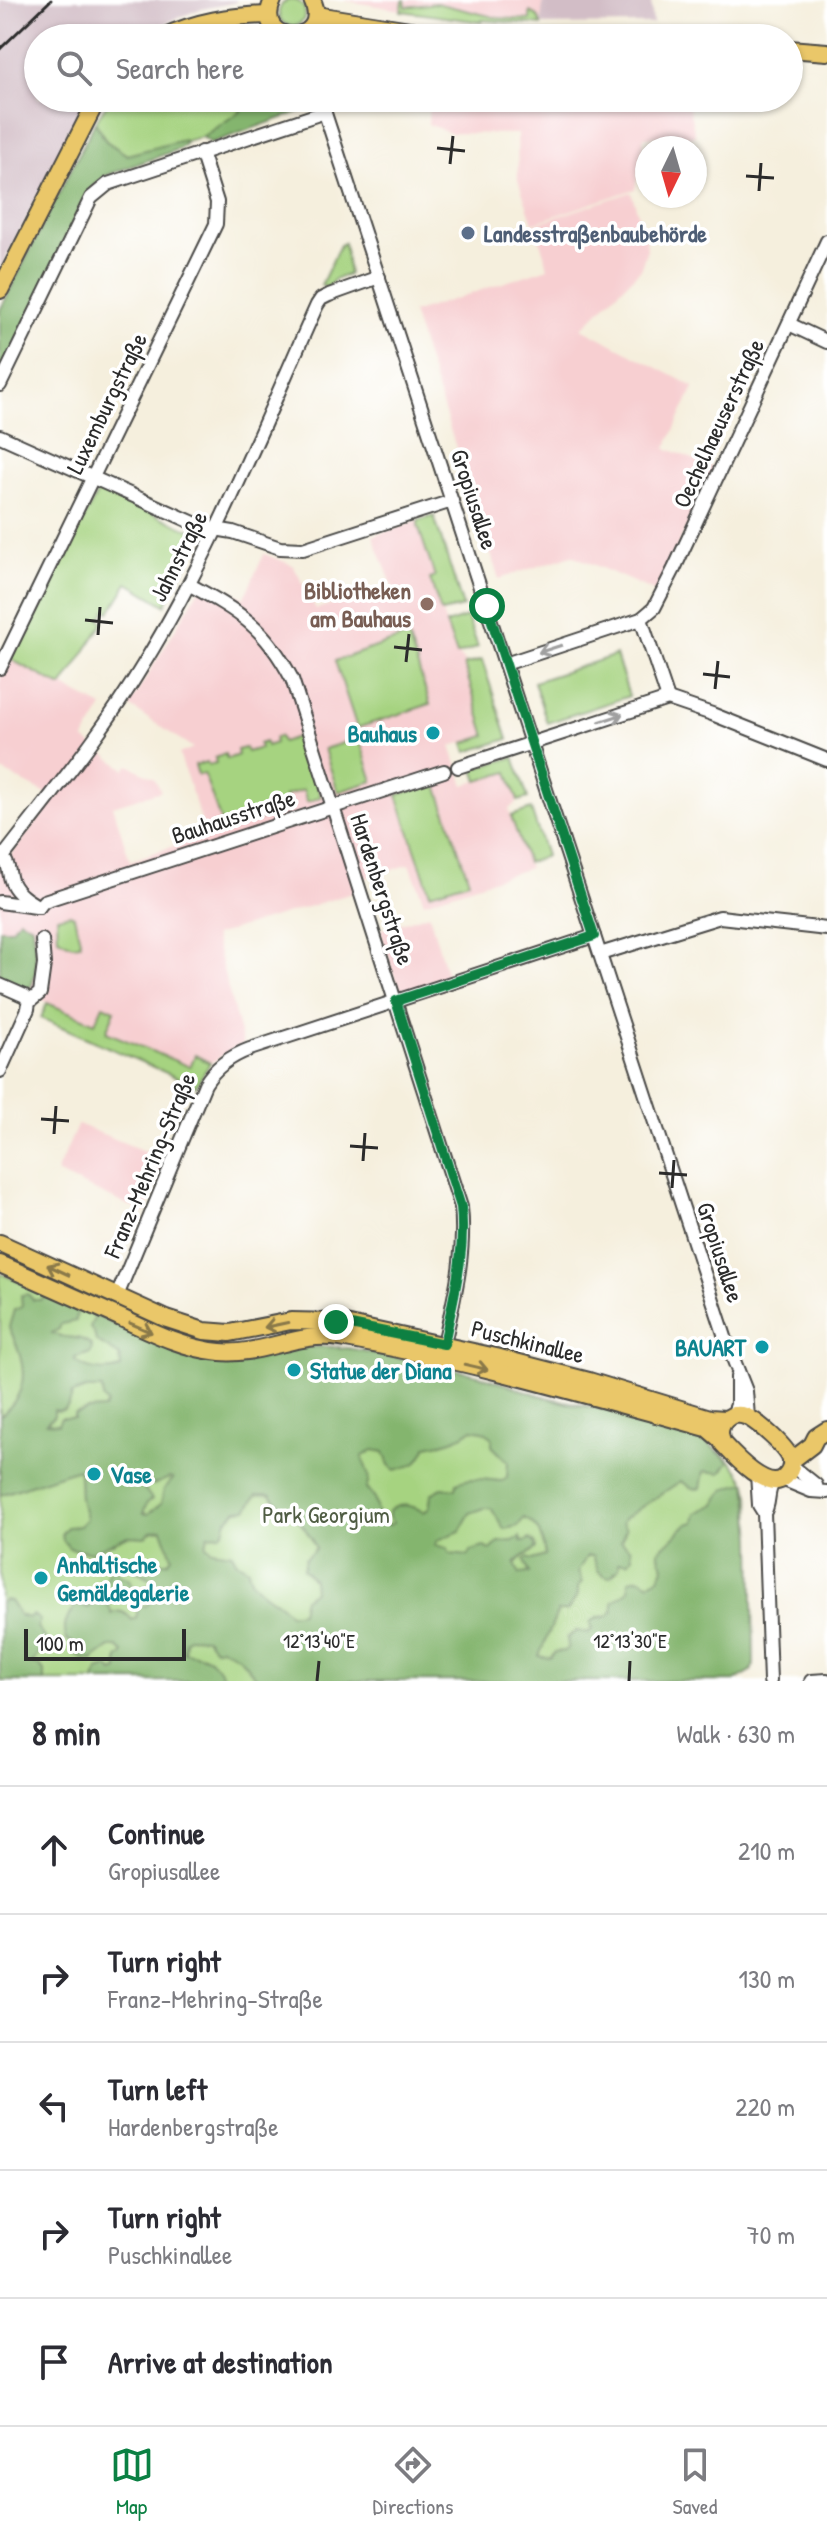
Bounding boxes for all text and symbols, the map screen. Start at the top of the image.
search box [24,24,803,112]
icon: search [52,46,96,90]
text: Search here [116,48,244,88]
north arrow [635,136,707,208]
place label: Landesstraßenbaubehörde [484,217,707,250]
marker: Landesstraßenbaubehörde [459,224,477,242]
street label: Luxemburgstraße [58,327,154,479]
street label: Oechelhaeuserstraße [665,333,771,513]
street label: Gropiusallee [444,445,506,554]
street label: Jahnstraße [142,505,215,607]
place label: Bibliotheken am Bauhaus [304,574,411,634]
route start [469,588,505,624]
marker: Bibliotheken am Bauhaus [418,595,436,613]
one-way arrow [538,642,563,657]
one-way arrow [598,710,623,725]
place label: Bauhaus [347,717,417,749]
marker: Bauhaus [424,724,442,742]
street label: Bauhausstraße [167,781,299,851]
street label: Hardenbergstraße [343,809,423,969]
street label: Franz-Mehring-Straße [95,1067,203,1263]
street label: Gropiusallee [690,1198,752,1307]
one-way arrow [47,1261,71,1276]
route end [318,1304,354,1340]
street label: Puschkinallee [468,1312,588,1371]
one-way arrow [263,1318,289,1333]
one-way arrow [129,1321,153,1336]
place label: BAUART [675,1331,747,1363]
marker: BAUART [753,1338,771,1356]
place label: Statue der Diana [310,1354,452,1386]
one-way arrow [463,1360,489,1375]
marker: Statue der Diana [285,1361,303,1379]
place label: Vase [110,1458,152,1490]
marker: Vase [85,1465,103,1483]
park label: Park Georgium [262,1498,390,1530]
place label: Anhaltische Gemäldegalerie [57,1548,190,1609]
marker: Anhaltische Gemäldegalerie [32,1569,50,1587]
scale bar [24,1625,186,1661]
text: 12°13'40"E [283,1627,355,1654]
text: 12°13'30"E [593,1627,667,1654]
text: 100 m [36,1628,84,1658]
text: 8 min [32,1710,101,1756]
text: Walk · 630 m [677,1716,795,1751]
text: Continue [108,1813,205,1853]
icon: ahead [32,1828,76,1872]
text: 210 m [738,1833,795,1868]
text: Gropiusallee [108,1853,220,1888]
text: Turn right [108,1941,221,1981]
icon: right [32,1956,76,2000]
text: 130 m [739,1961,795,1996]
text: Franz-Mehring-Straße [108,1981,323,2016]
text: Turn left [108,2069,207,2109]
icon: left [32,2084,76,2128]
text: 220 m [735,2089,795,2124]
text: Hardenbergstraße [108,2109,279,2144]
text: Turn right [108,2197,221,2237]
icon: right [32,2212,76,2256]
text: 70 m [747,2217,795,2252]
text: Puschkinallee [108,2237,232,2272]
icon: arrive [32,2340,76,2384]
text: Arrive at destination [108,2342,333,2382]
tab: Map [110,2443,154,2521]
tab: Directions [373,2443,454,2521]
tab: Saved [673,2443,717,2521]

